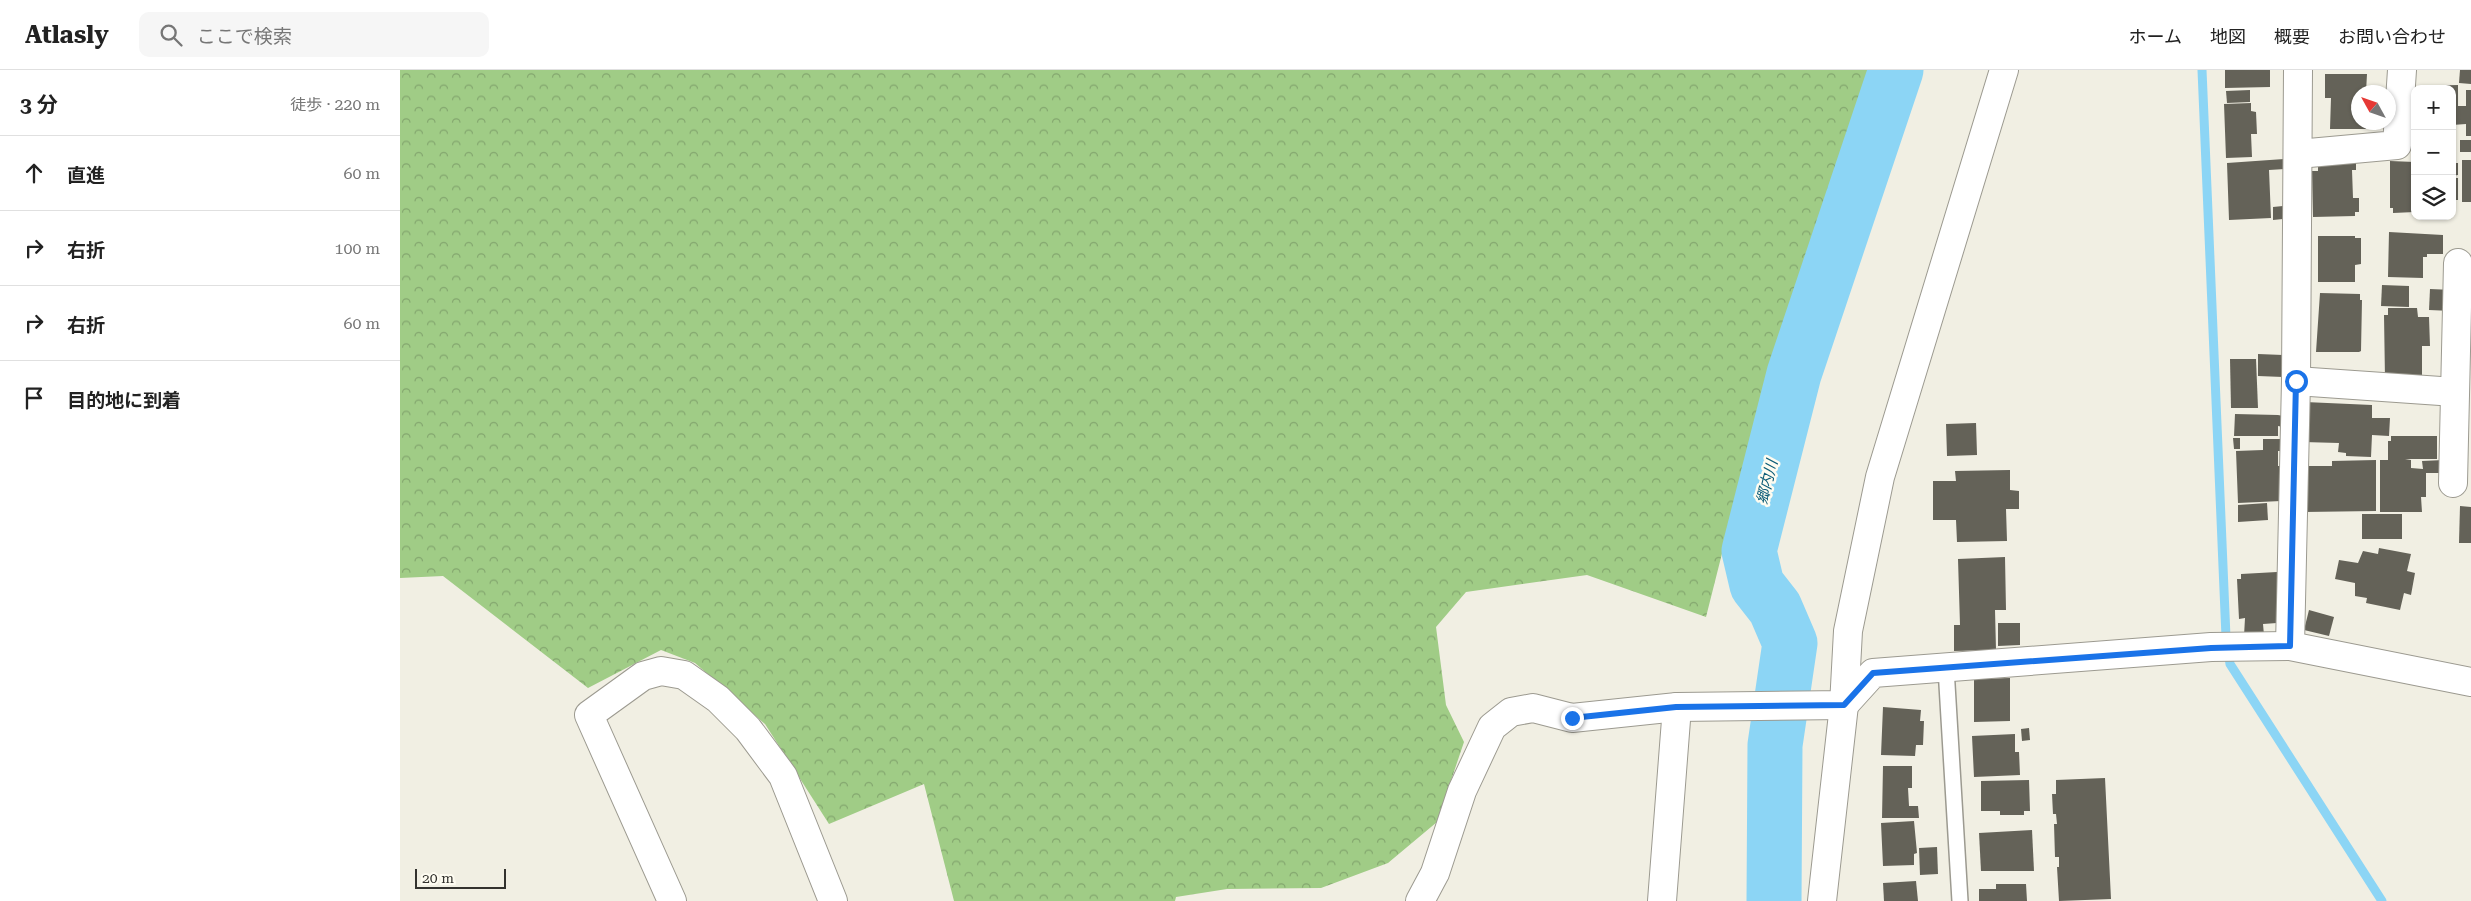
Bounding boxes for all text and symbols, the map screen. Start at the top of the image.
search box [139,12,489,57]
text: Atlasly [25,21,109,49]
icon: search [157,21,185,49]
text: ここで検索 [197,25,292,48]
text: ホーム [2129,26,2182,47]
text: 地図 [2210,26,2246,47]
text: 概要 [2274,26,2310,47]
text: お問い合わせ [2338,26,2446,47]
north arrow [2351,85,2396,130]
map controls [2411,85,2456,220]
button: + [2411,85,2456,130]
text: 3 分 [20,93,58,117]
text: 徒歩 · 220 m [290,95,380,114]
button: − [2411,130,2456,175]
icon: ahead [20,159,48,187]
text: 直進 [67,164,105,187]
text: 60 m [343,164,380,183]
button: layers [2411,175,2456,220]
icon: right [20,234,48,262]
text: 右折 [67,239,105,262]
text: 100 m [334,239,380,258]
icon: right [20,309,48,337]
text: 右折 [67,314,105,337]
text: 60 m [343,314,380,333]
route start [2285,370,2308,393]
icon: arrive [20,384,48,412]
text: 目的地に到着 [67,389,181,412]
water label: 郷内川 [1753,456,1782,506]
route end [1561,707,1584,730]
scale bar [415,866,506,889]
text: 20 m [422,870,454,886]

